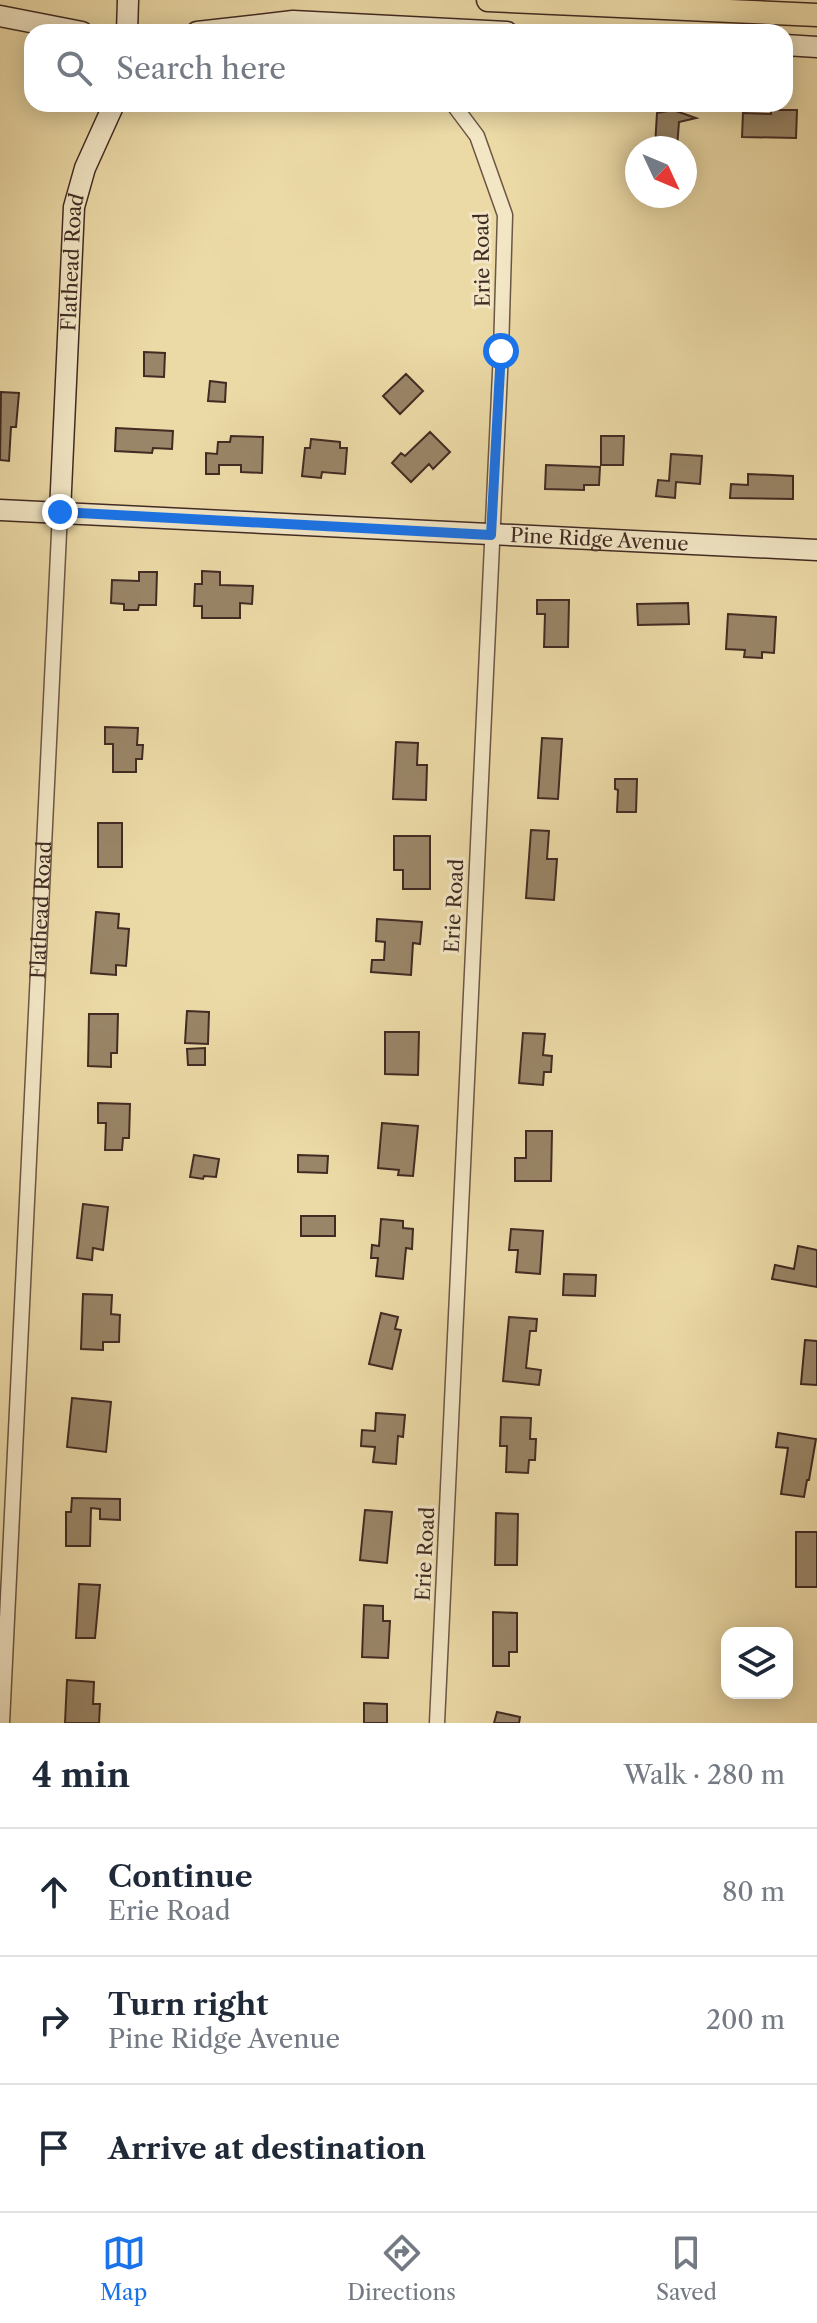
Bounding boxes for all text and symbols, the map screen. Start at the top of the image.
search box [24,24,793,112]
icon: search [52,46,96,90]
text: Search here [116,50,286,87]
north arrow [625,136,697,208]
street label: Flathead Road [56,191,89,332]
street label: Erie Road [469,213,495,307]
route start [483,333,519,369]
route end [42,494,78,530]
street label: Pine Ridge Avenue [509,523,689,556]
street label: Flathead Road [26,840,56,979]
street label: Erie Road [440,858,468,954]
street label: Erie Road [411,1506,439,1602]
map controls [721,1627,793,1699]
button: layers [721,1627,793,1699]
text: 4 min [32,1754,130,1796]
text: Walk · 280 m [624,1759,785,1791]
text: Continue [108,1858,253,1895]
icon: ahead [32,1870,76,1914]
text: 80 m [722,1876,785,1908]
text: Erie Road [108,1895,231,1927]
text: Turn right [108,1986,268,2023]
icon: right [32,1998,76,2042]
text: 200 m [706,2004,785,2036]
text: Pine Ridge Avenue [108,2023,340,2055]
icon: arrive [32,2126,76,2170]
text: Arrive at destination [108,2130,426,2167]
tab: Map [100,2231,147,2306]
tab: Directions [347,2231,456,2306]
tab: Saved [656,2231,717,2306]

